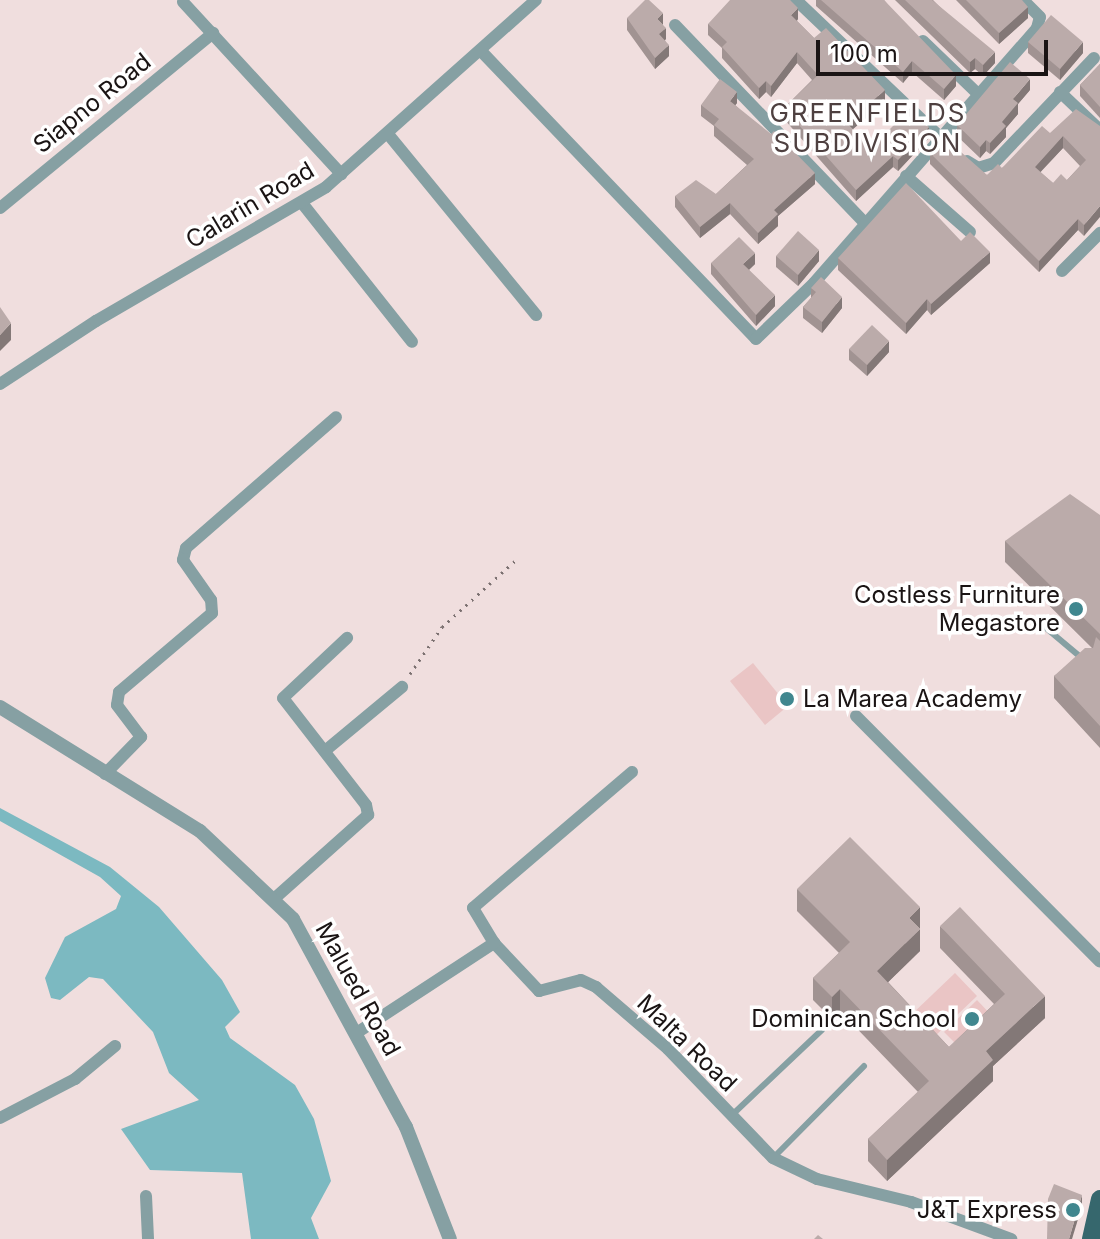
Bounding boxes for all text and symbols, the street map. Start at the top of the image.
scale bar [820,24,1052,74]
text: 100 m [830,39,898,68]
street label: Siapno Road [28,47,156,159]
district label: GREENFIELDS SUBDIVISION [769,97,967,158]
street label: Calarin Road [181,155,319,255]
place label: Costless Furniture Megastore [854,581,1060,637]
marker: Costless Furniture Megastore [1067,600,1085,618]
place label: La Marea Academy [803,685,1022,713]
marker: La Marea Academy [778,690,796,708]
street label: Malued Road [309,917,407,1061]
street label: Malta Road [631,988,743,1098]
place label: Dominican School [751,1005,956,1033]
marker: Dominican School [963,1010,981,1028]
place label: J&T Express [917,1196,1057,1224]
marker: J&T Express [1064,1201,1082,1219]

